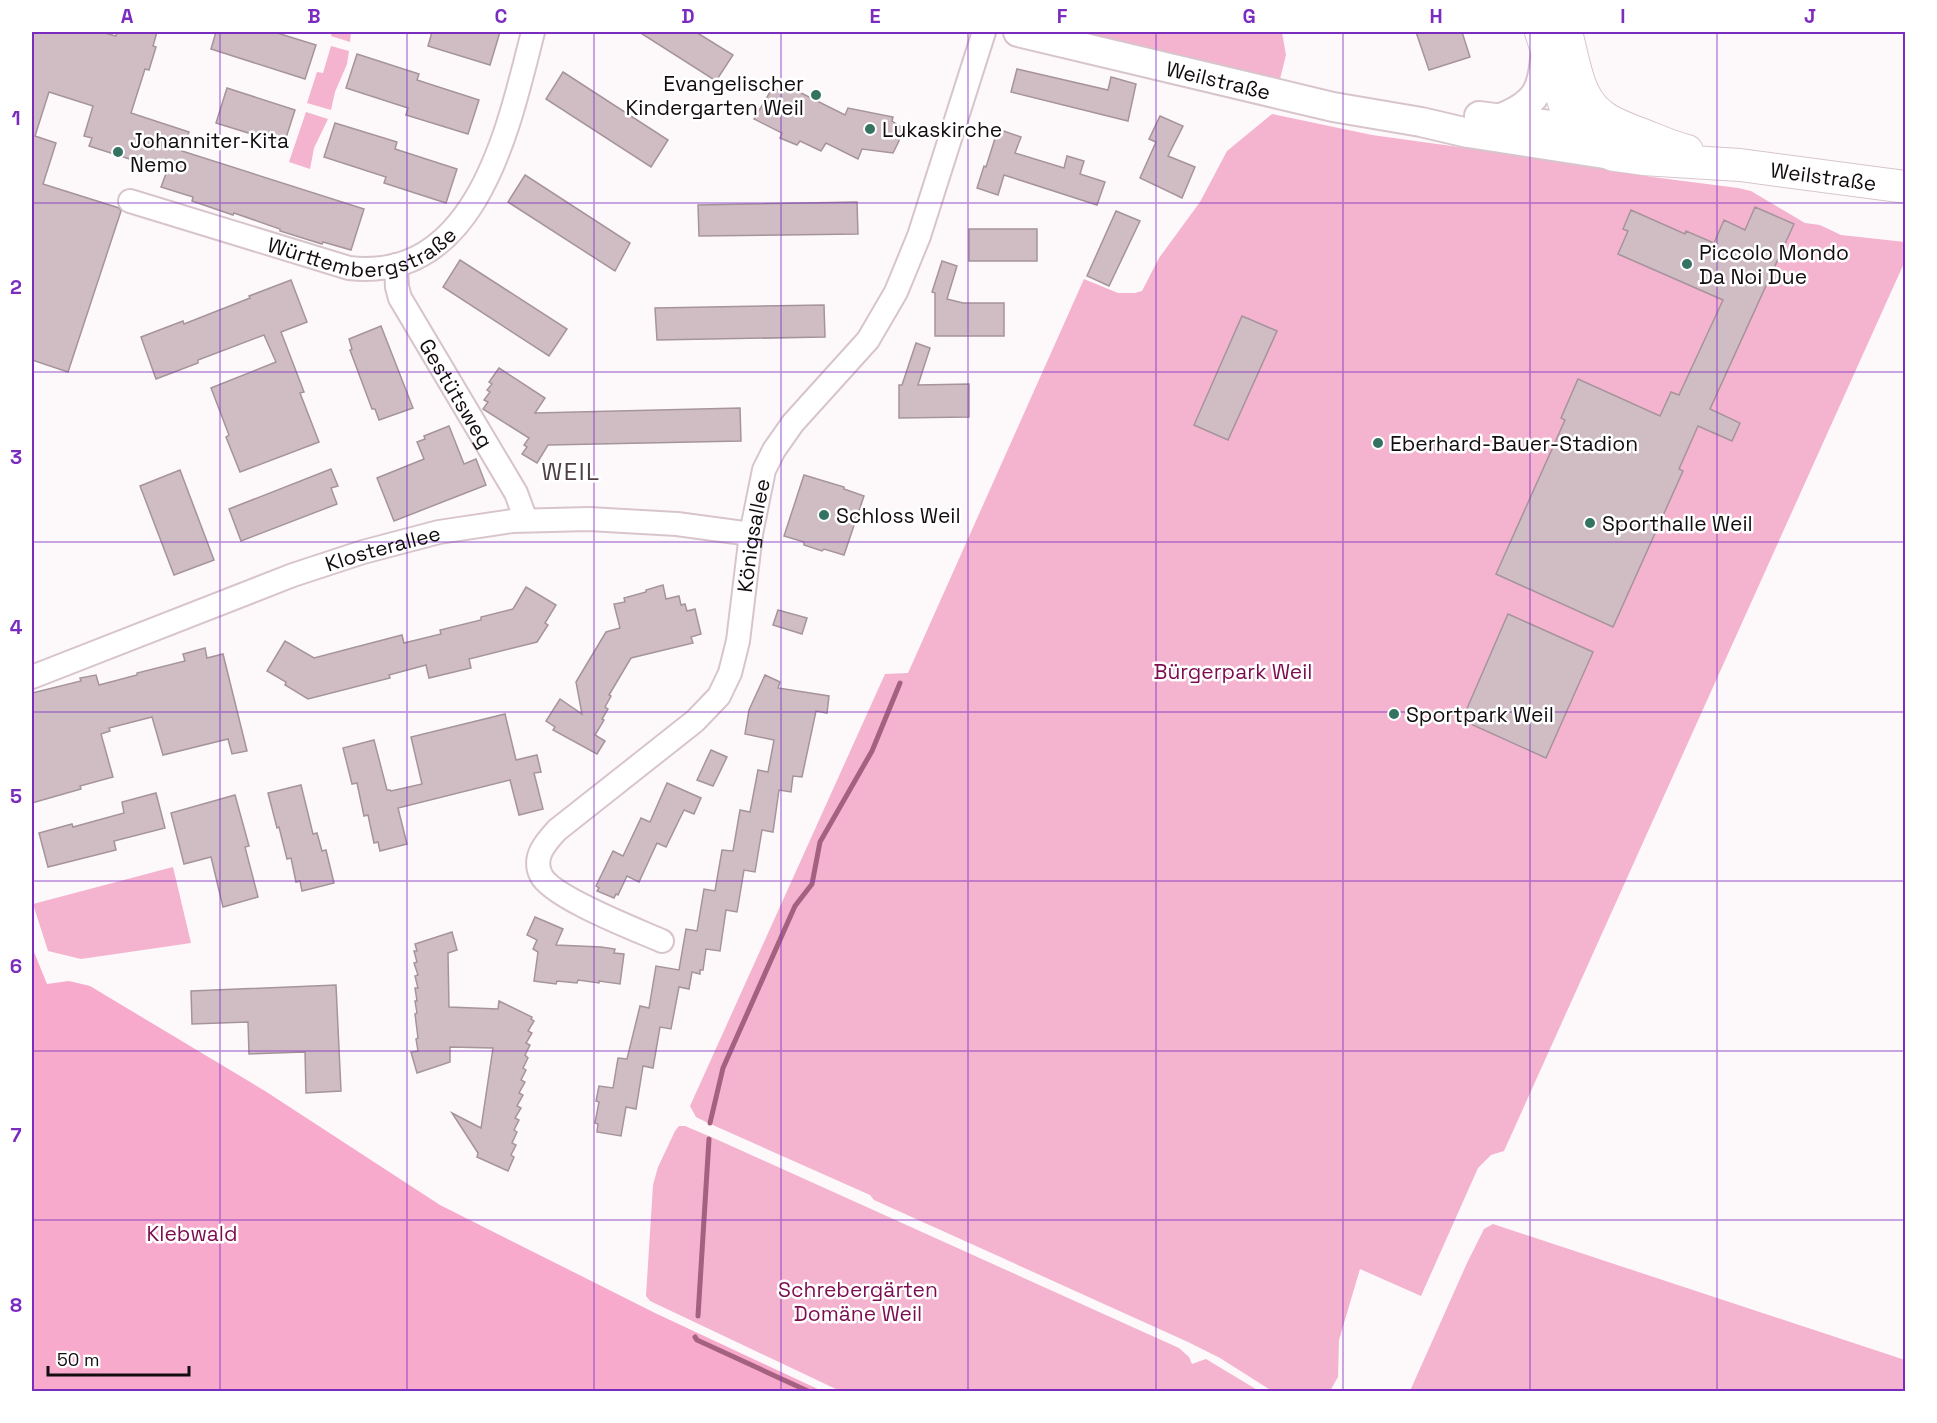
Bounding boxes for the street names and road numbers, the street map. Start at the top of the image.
street label: Weilstraße [1163,54,1273,105]
street label: Weilstraße [1769,156,1878,196]
street label: Württembergstraße [264,221,462,283]
street label: Gestütsweg [414,333,500,453]
street label: Königsallee [731,476,775,594]
street label: Klosterallee [322,519,443,577]

